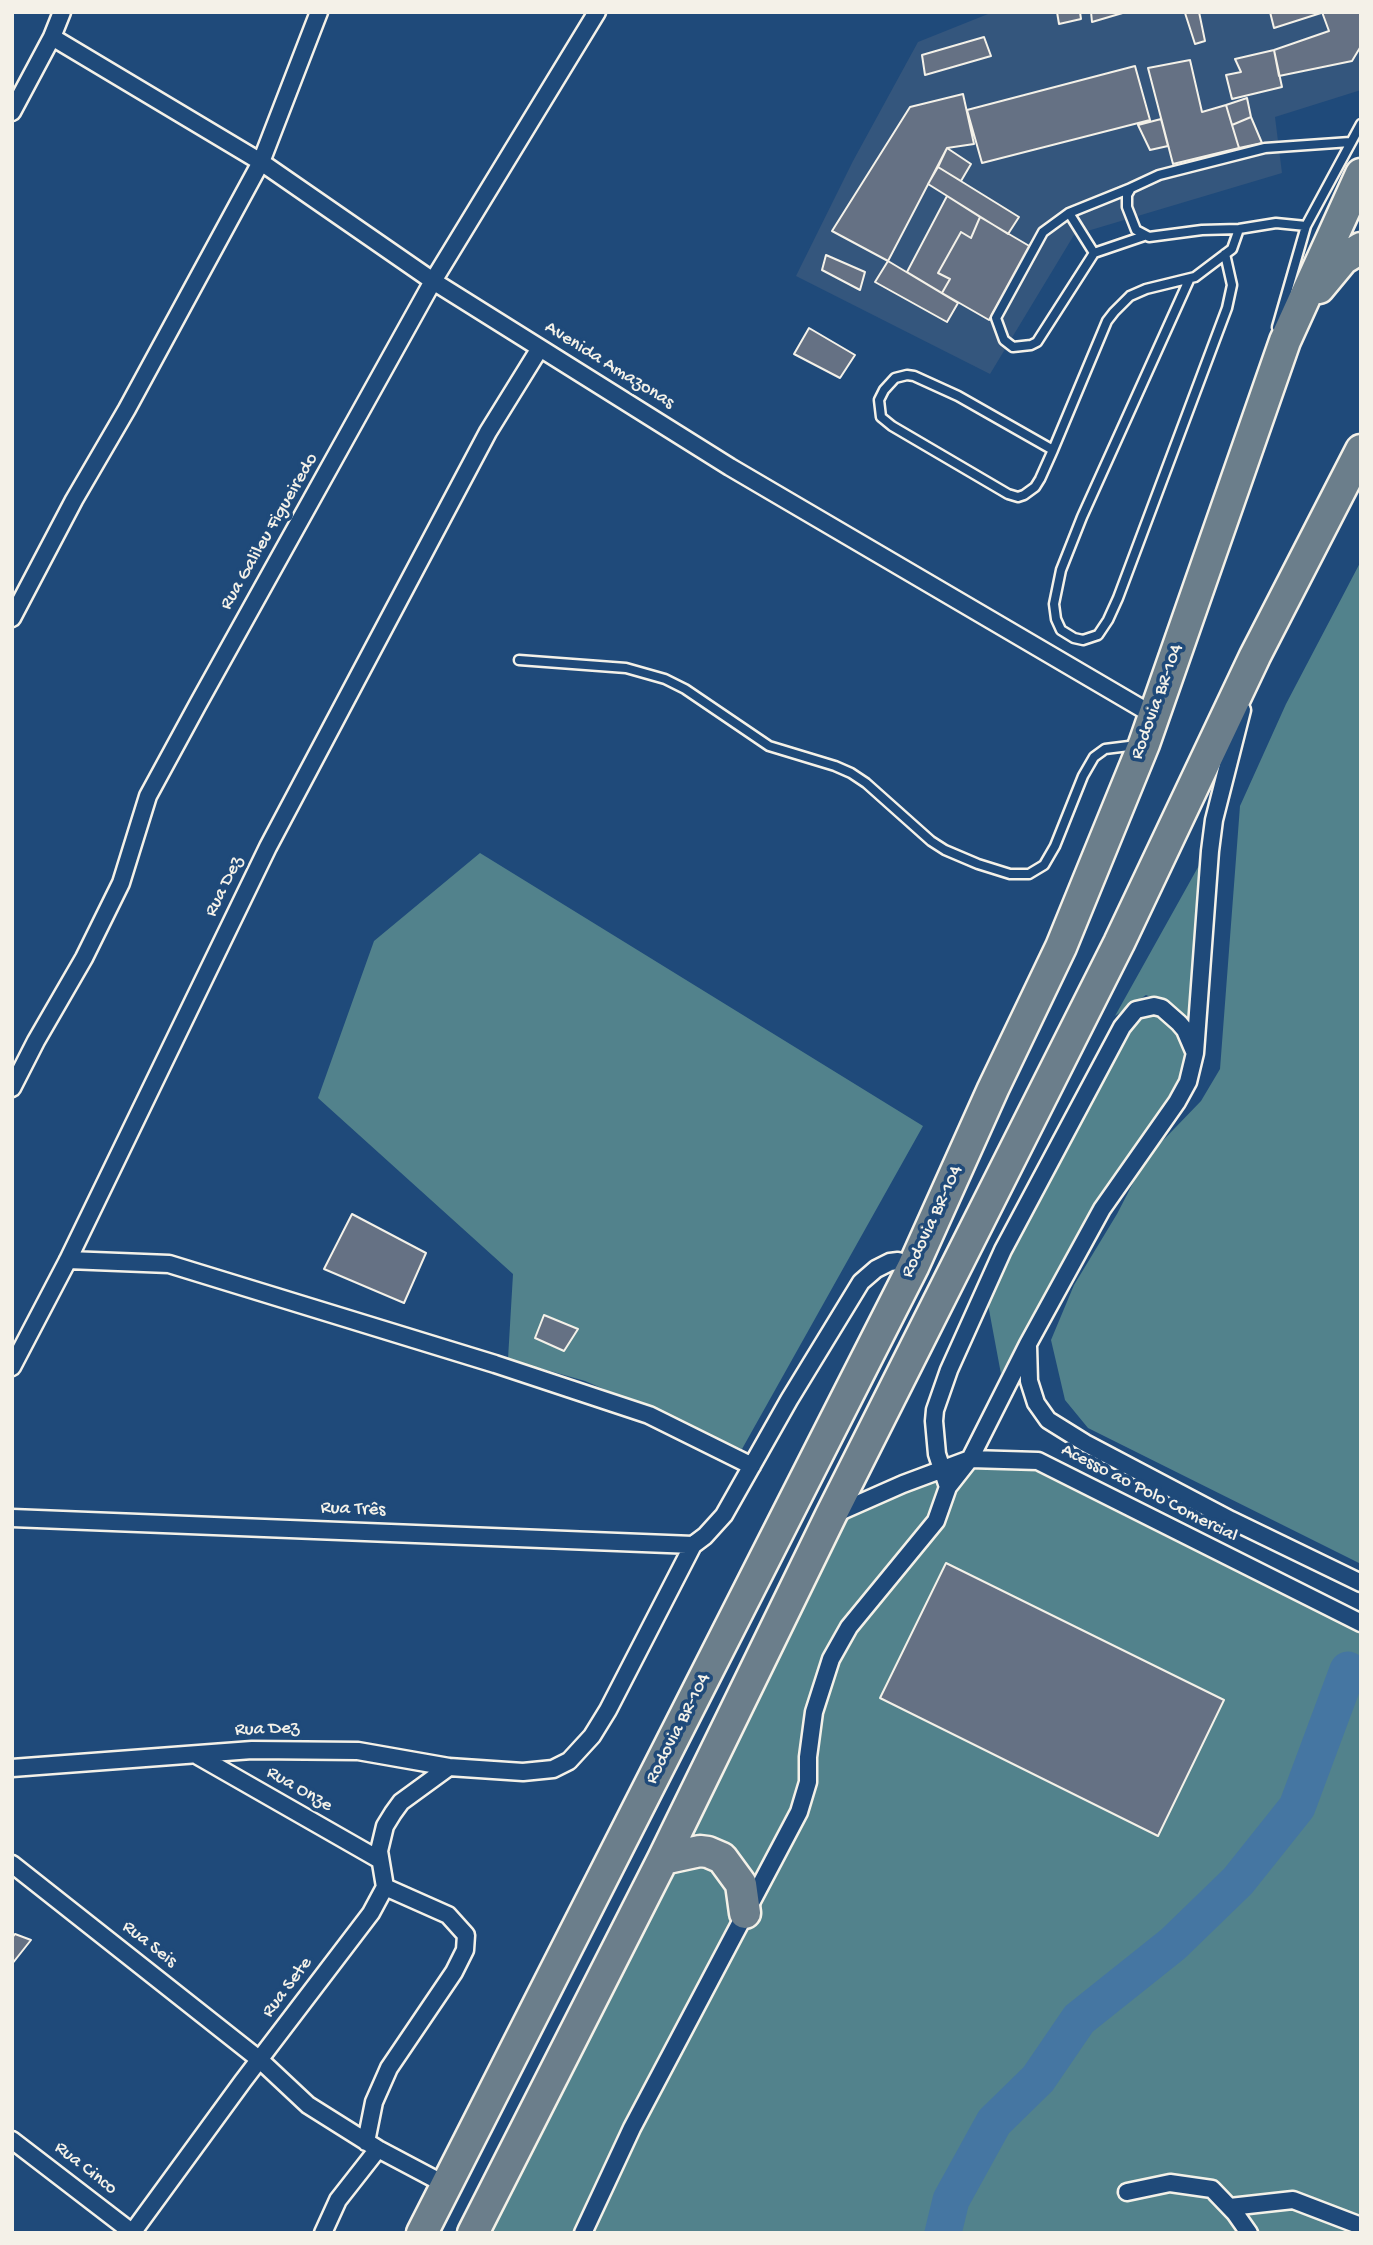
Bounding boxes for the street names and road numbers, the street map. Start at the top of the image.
street label: Avenida Amazonas [540,317,678,415]
street label: Rua Galileu Figueiredo [216,450,324,614]
street label: Rodovia BR-104 [1127,641,1189,763]
street label: Rua Dez [201,853,249,921]
street label: Rodovia BR-104 [897,1162,969,1282]
street label: Acesso ao Polo Comercial [1057,1440,1241,1548]
street label: Rua Três [320,1497,386,1523]
street label: Rodovia BR-104 [641,1670,717,1788]
street label: Rua Dez [234,1717,300,1743]
street label: Rua Onze [262,1762,336,1818]
street label: Rua Seis [117,1916,181,1974]
street label: Rua Sete [258,1953,318,2023]
street label: Rua Cinco [49,2137,121,2201]

